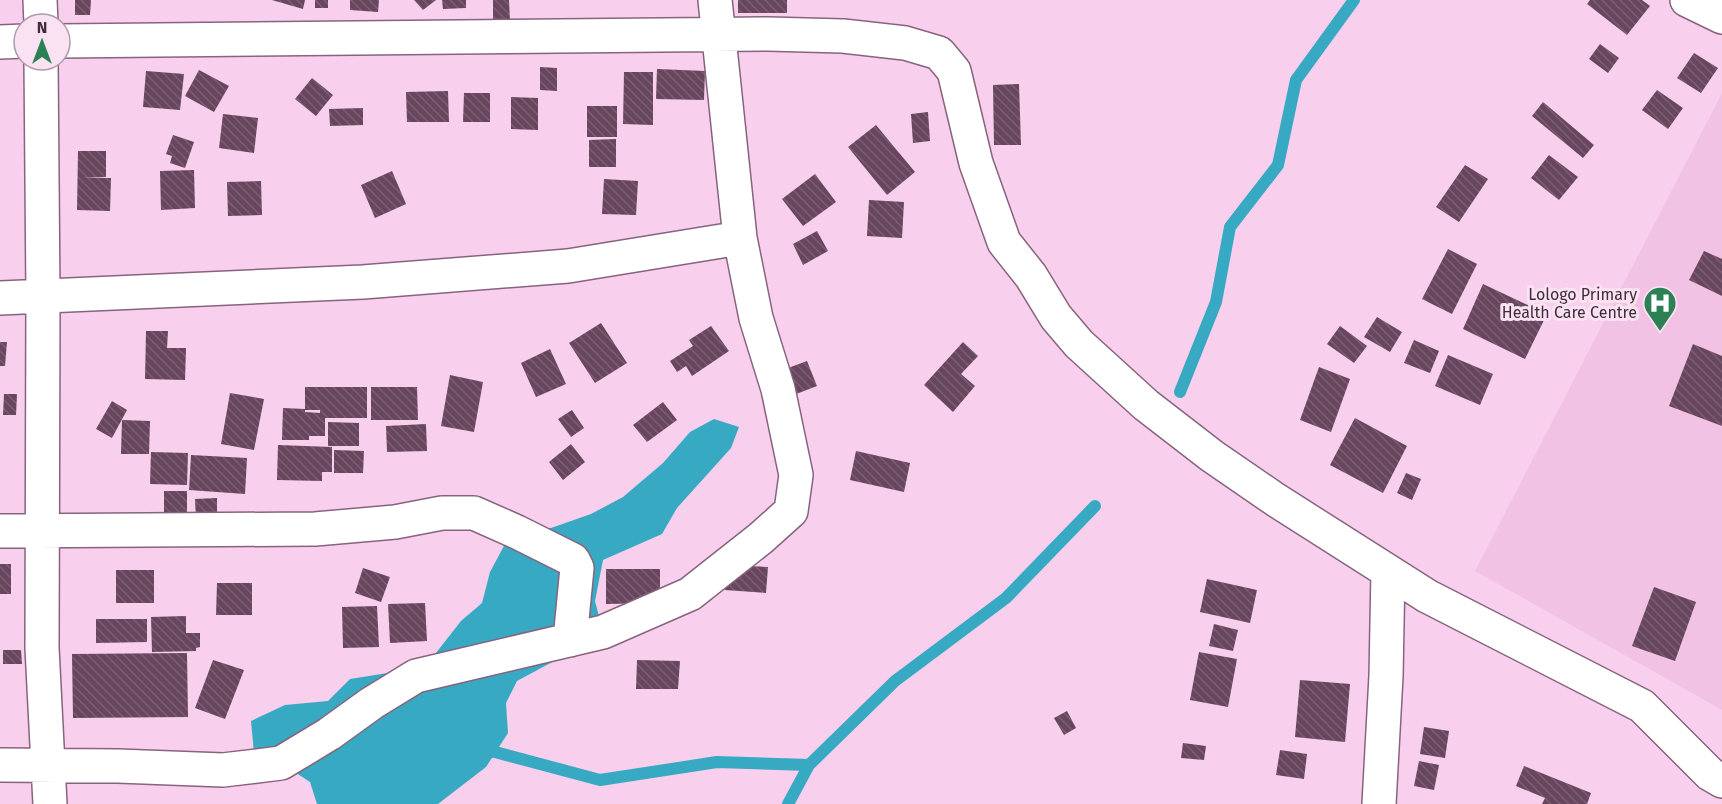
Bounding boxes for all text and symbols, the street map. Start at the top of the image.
north arrow [12,12,72,72]
text: N [37,18,47,37]
place label: Lologo Primary Health Care Centre [1502,285,1637,322]
hospital icon: Lologo Primary Health Care Centre [1642,285,1678,332]

